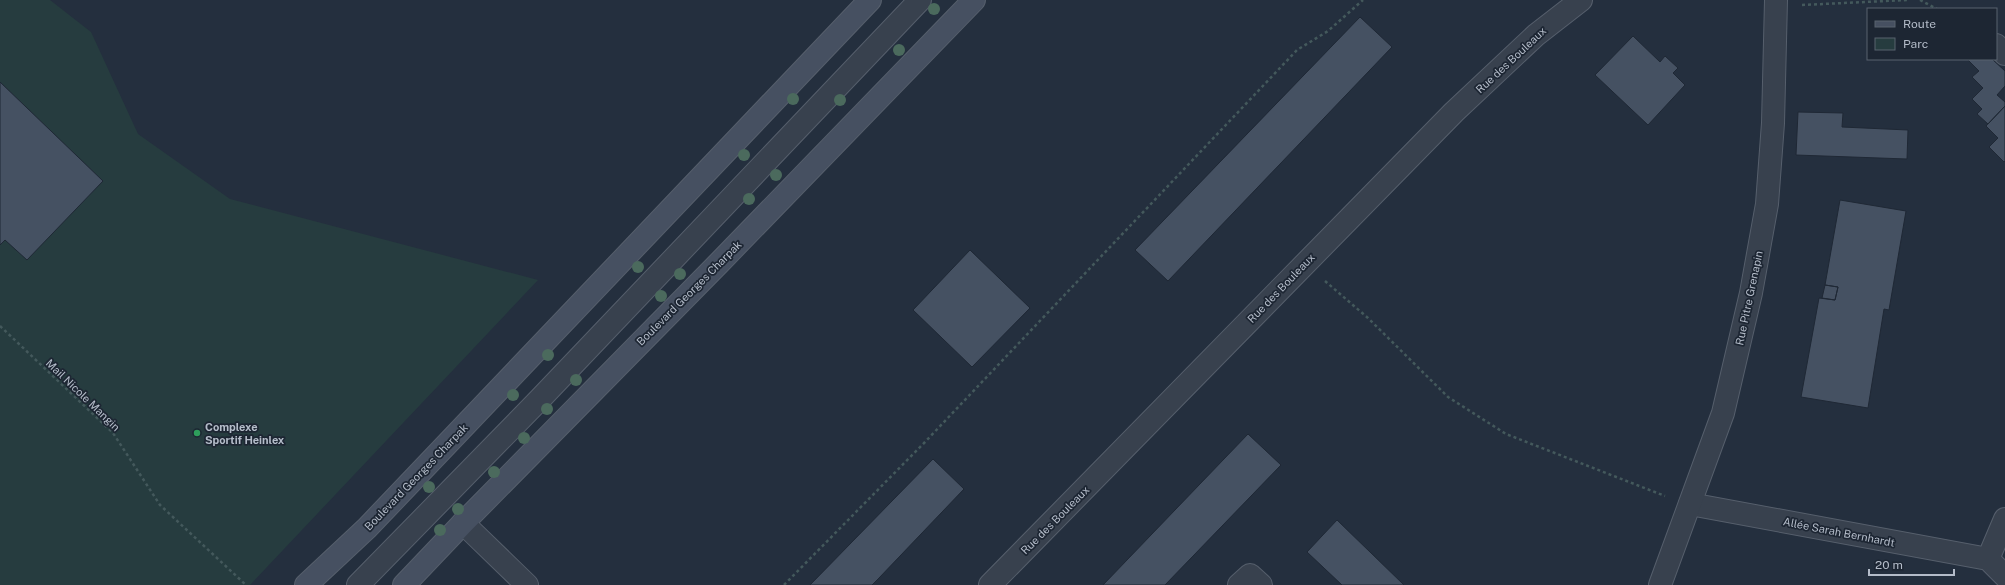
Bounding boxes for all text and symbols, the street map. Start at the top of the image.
legend [1867,8,1997,60]
text: Route [1903,17,1936,31]
street label: Rue des Bouleaux [1474,24,1548,96]
text: Parc [1903,37,1928,51]
street label: Boulevard Georges Charpak [634,238,744,348]
street label: Rue Pitre Grenapin [1733,250,1765,346]
street label: Rue des Bouleaux [1245,251,1317,325]
street label: Mail Nicole Mangin [44,357,122,433]
place label: Complexe Sportif Heinlex [205,421,285,446]
street label: Boulevard Georges Charpak [362,421,470,533]
marker: Complexe Sportif Heinlex [192,428,202,438]
street label: Rue des Bouleaux [1018,483,1092,557]
street label: Allée Sarah Bernhardt [1782,515,1896,549]
scale bar [1869,551,1954,577]
text: 20 m [1875,558,1903,572]

